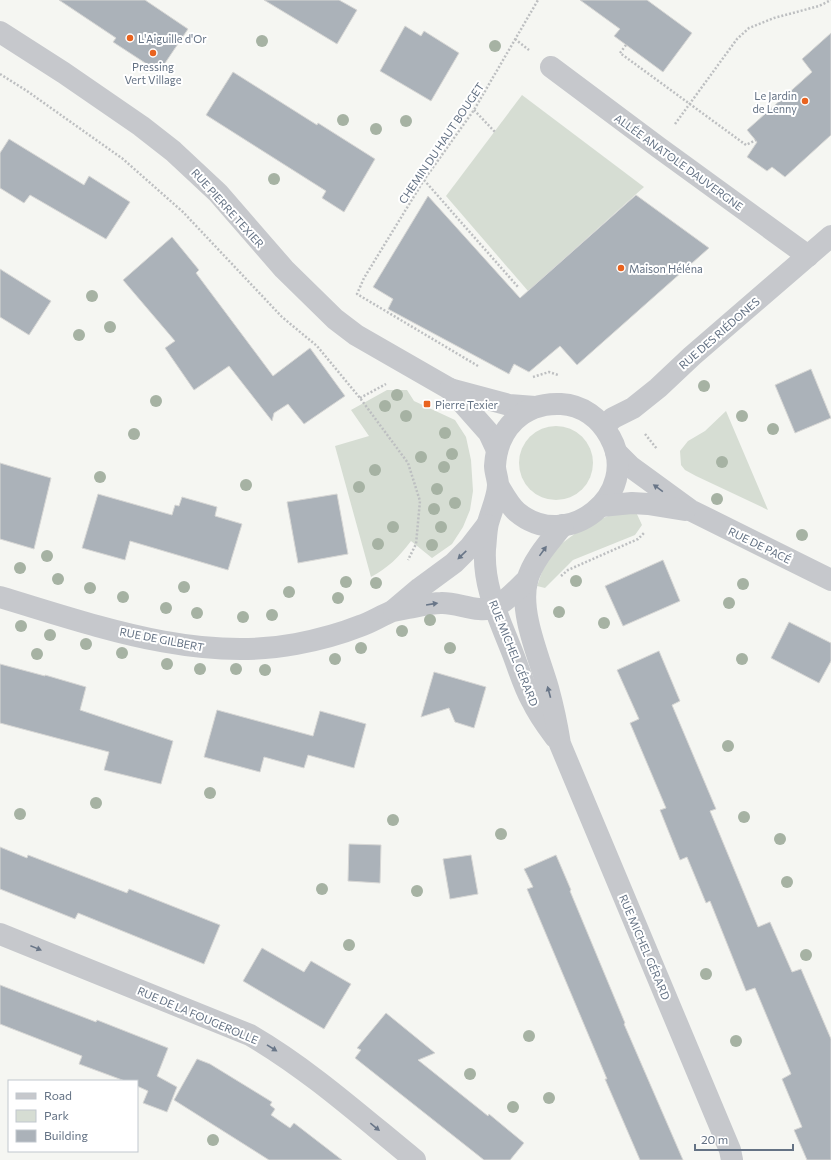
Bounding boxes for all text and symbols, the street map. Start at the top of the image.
place label: L'Aiguille d'Or [138,32,207,45]
marker: L'Aiguille d'Or [125,33,135,43]
marker: Pressing Vert Village [148,48,158,58]
place label: Pressing Vert Village [125,60,182,86]
street label: CHEMIN DU HAUT BOUGET [396,80,486,206]
place label: Le Jardin de Lenny [752,89,797,115]
marker: Le Jardin de Lenny [800,96,810,106]
street label: ALLÉE ANATOLE DAUVERGNE [612,110,746,213]
street label: RUE PIERRE TEXIER [189,166,267,251]
place label: Maison Héléna [629,262,703,275]
marker: Maison Héléna [616,263,626,273]
street label: RUE DES RIÉDONES [675,294,762,371]
place label: Pierre Texier [435,398,499,411]
marker: Pierre Texier [422,399,432,409]
one-way arrow [653,483,664,492]
street label: RUE DE PACÉ [726,523,794,566]
one-way arrow [539,546,547,557]
one-way arrow [458,550,467,559]
street label: RUE MICHEL GÉRARD [487,598,542,708]
one-way arrow [426,601,438,607]
street label: RUE DE GILBERT [119,624,205,654]
one-way arrow [546,686,552,698]
street label: RUE MICHEL GÉRARD [617,892,674,1002]
one-way arrow [31,946,43,952]
street label: RUE DE LA FOUGEROLLE [136,984,260,1046]
one-way arrow [267,1044,277,1052]
legend [8,1080,138,1152]
text: Road [44,1088,72,1102]
text: Park [44,1108,70,1122]
one-way arrow [369,1123,380,1132]
scale bar [695,1126,793,1152]
text: Building [44,1128,88,1142]
text: 20 m [701,1132,728,1146]

